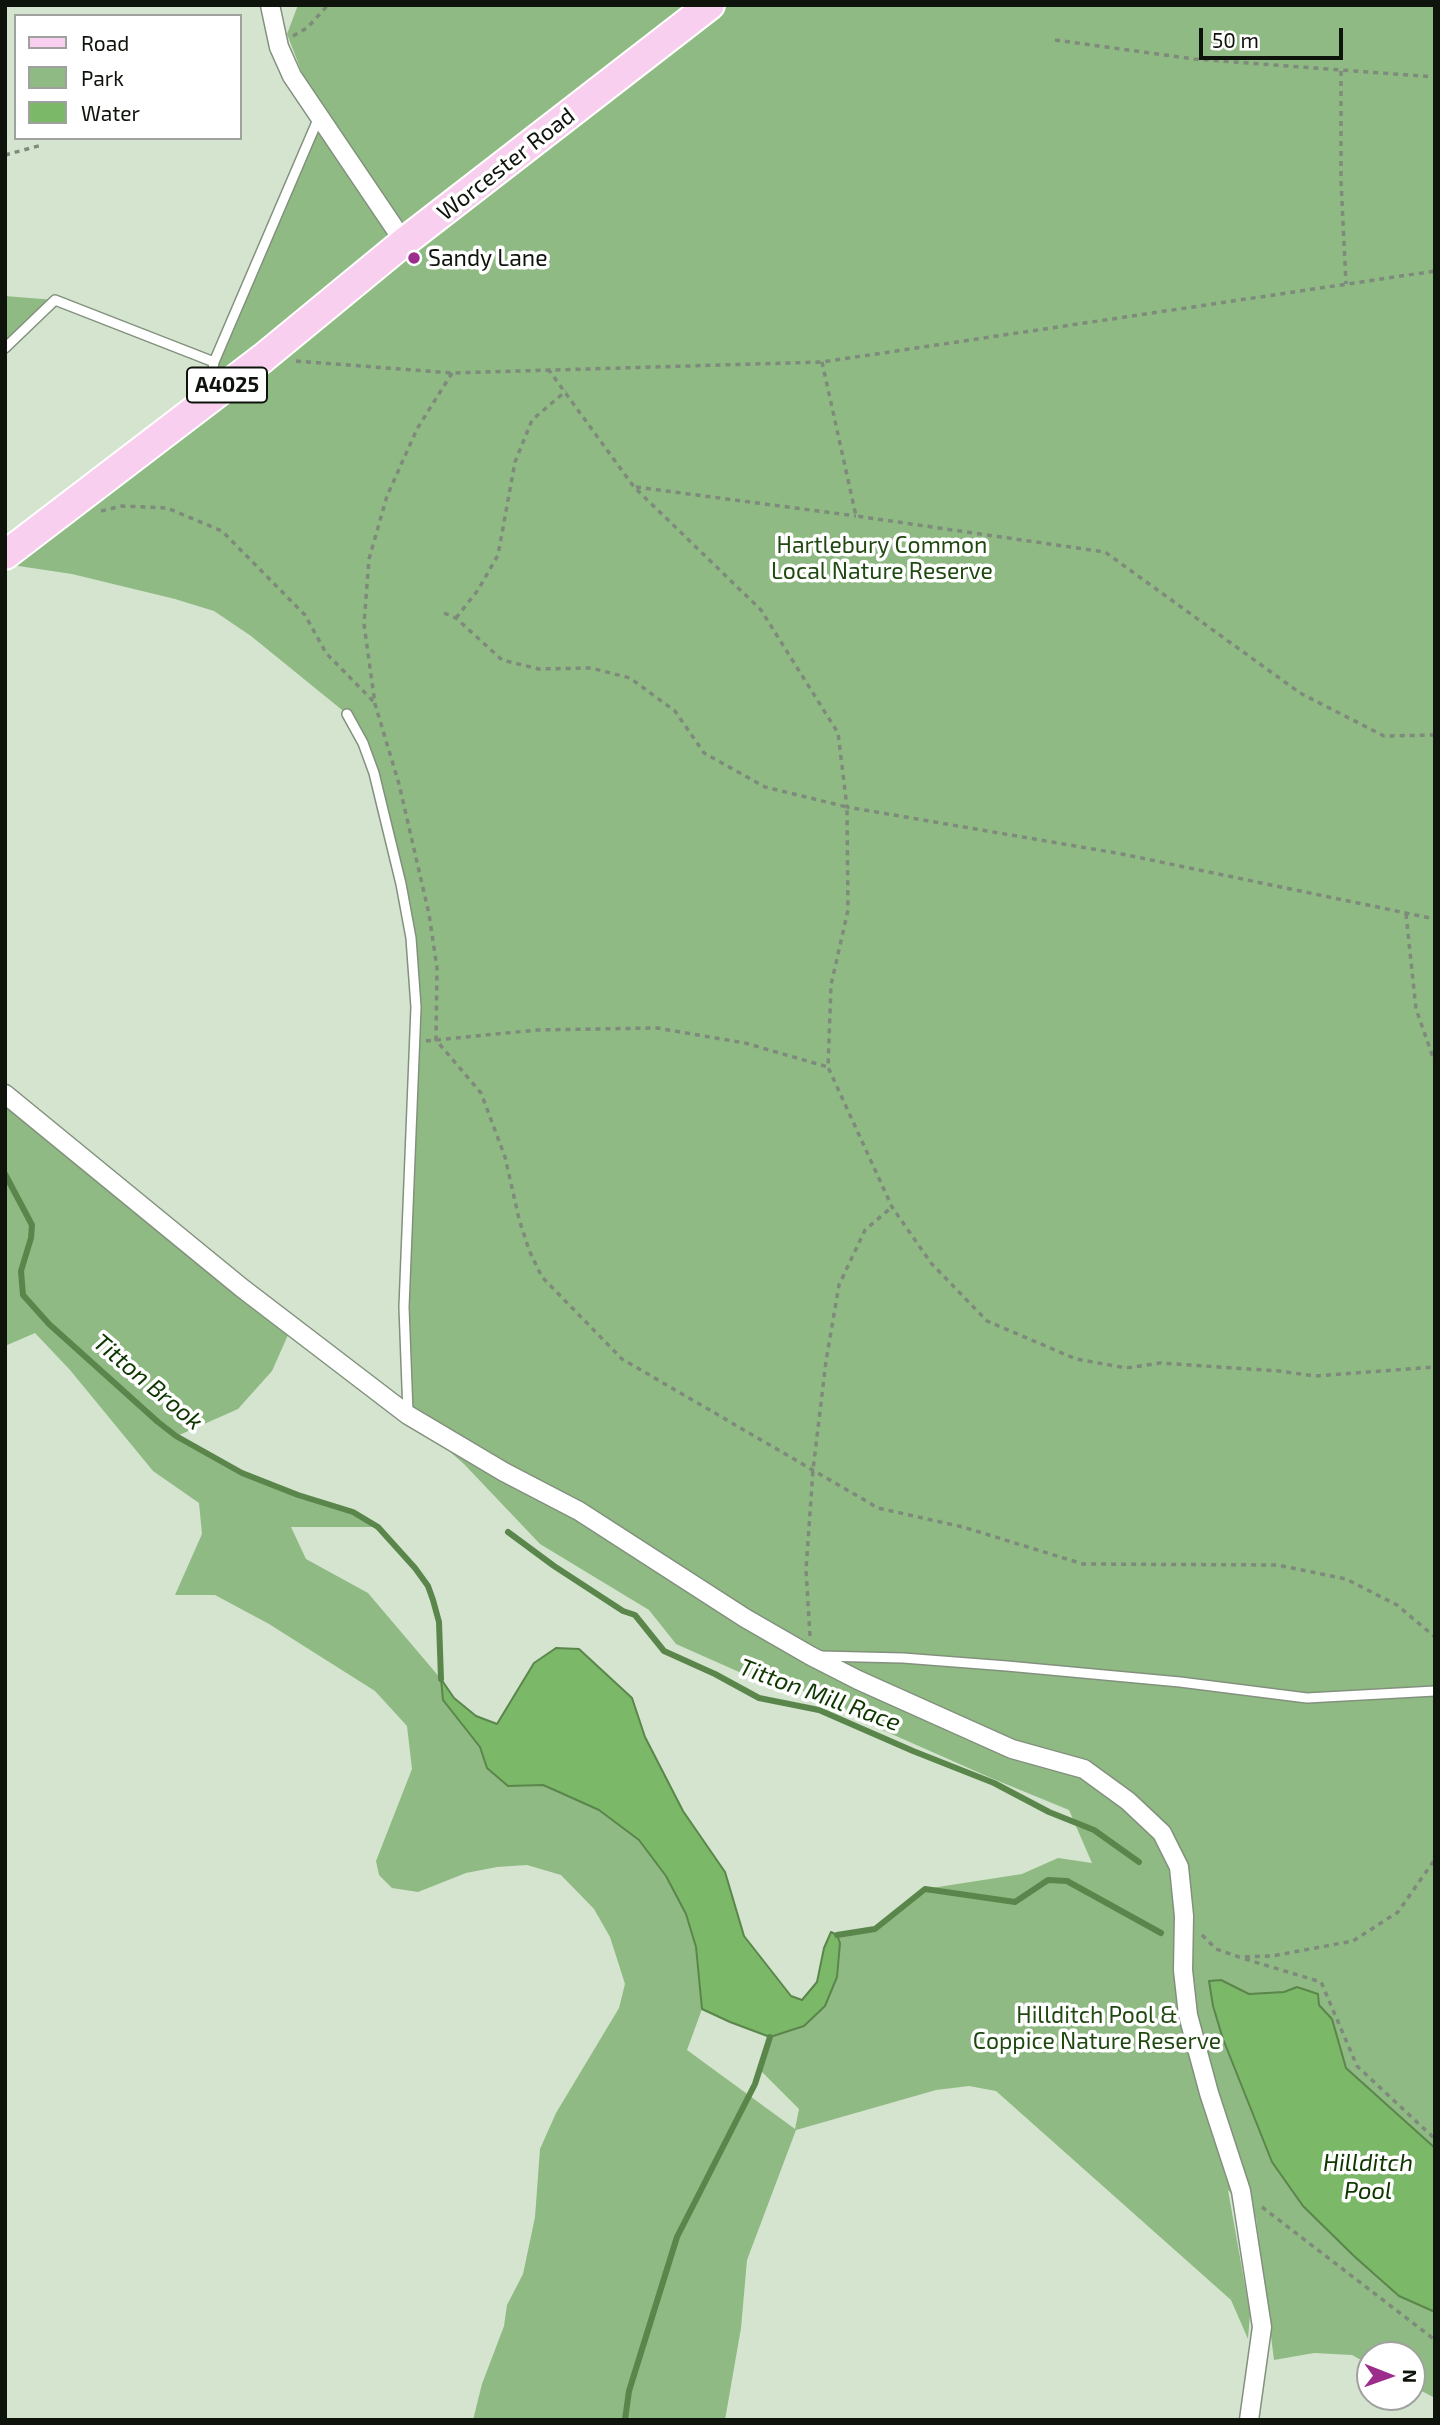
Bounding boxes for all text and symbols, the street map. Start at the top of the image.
legend [14,14,242,140]
scale bar [1202,14,1346,58]
text: 50 m [1212,27,1259,52]
text: Road [81,30,129,55]
text: Park [81,65,124,90]
text: Water [81,100,140,125]
street label: Worcester Road [432,102,580,226]
place label: Sandy Lane [428,244,548,272]
marker: Sandy Lane [406,250,422,266]
road number: A4025 [187,368,267,402]
park label: Hartlebury Common Local Nature Reserve [771,531,993,585]
water label: Titton Brook [87,1328,209,1436]
water label: Titton Mill Race [735,1652,905,1738]
park label: Hillditch Pool & Coppice Nature Reserve [973,2001,1221,2055]
water label: Hillditch Pool [1323,2149,1413,2205]
north arrow [1356,2341,1426,2411]
text: N [1399,2369,1422,2383]

